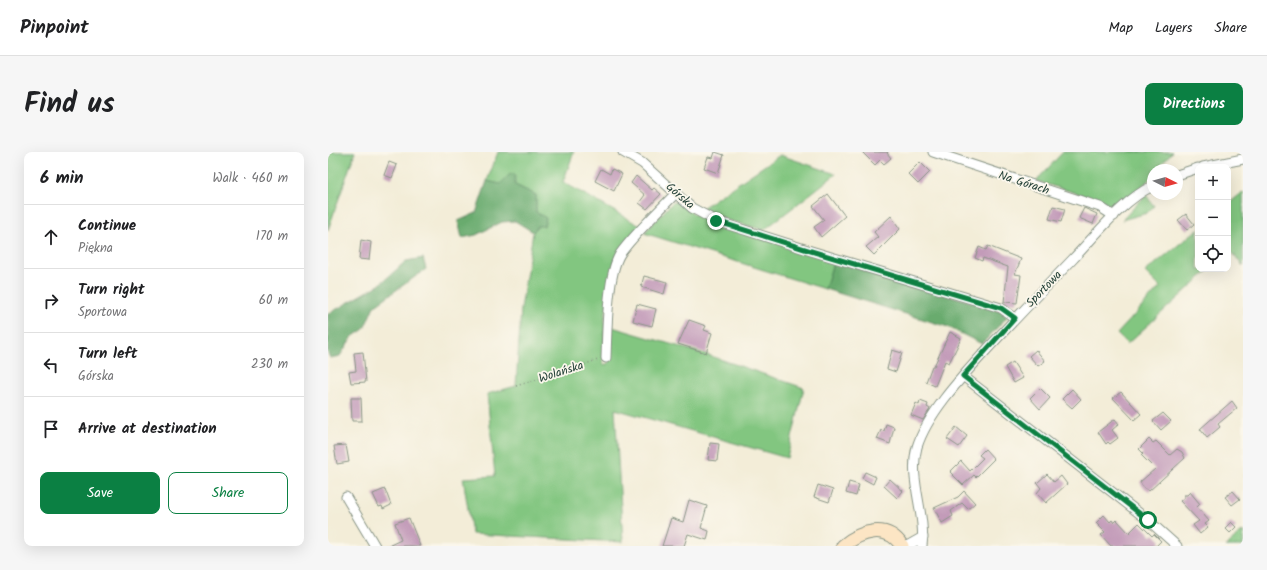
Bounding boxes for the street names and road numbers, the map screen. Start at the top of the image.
street label: Na Górach [996,166,1052,200]
street label: Górska [661,178,699,214]
street label: Sportowa [1021,266,1067,312]
street label: Wolańska [536,356,586,388]

